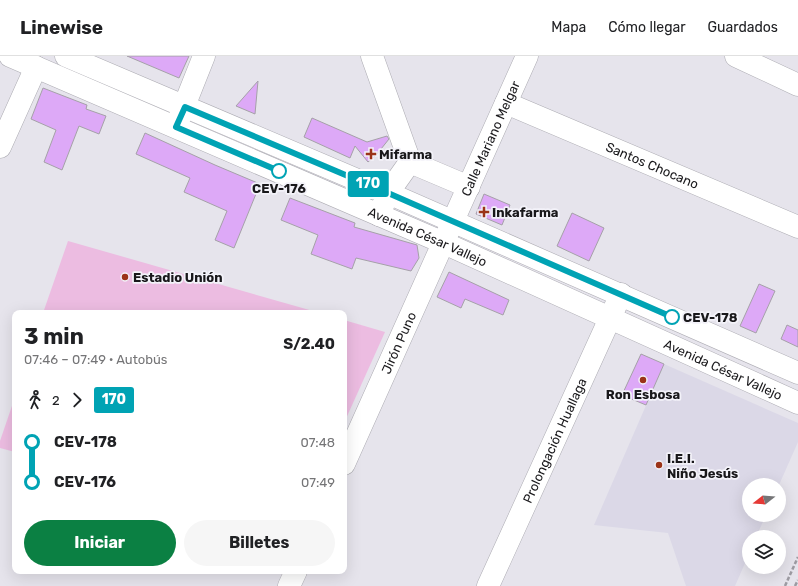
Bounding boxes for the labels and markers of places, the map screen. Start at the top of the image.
place label: Mifarma [379,147,432,162]
marker: Mifarma [366,149,376,159]
marker: CEV-176 [271,163,287,179]
place label: CEV-176 [252,181,306,196]
place label: Inkafarma [492,205,558,220]
marker: Inkafarma [479,207,489,217]
place label: Estadio Unión [133,270,223,285]
marker: Estadio Unión [120,272,130,282]
marker: CEV-178 [664,309,680,325]
place label: CEV-178 [683,310,738,325]
marker: Ron Esbosa [638,375,648,385]
place label: Ron Esbosa [606,387,680,402]
place label: I.E.I. Niño Jesús [667,451,738,481]
marker: I.E.I. Niño Jesús [654,460,664,470]

